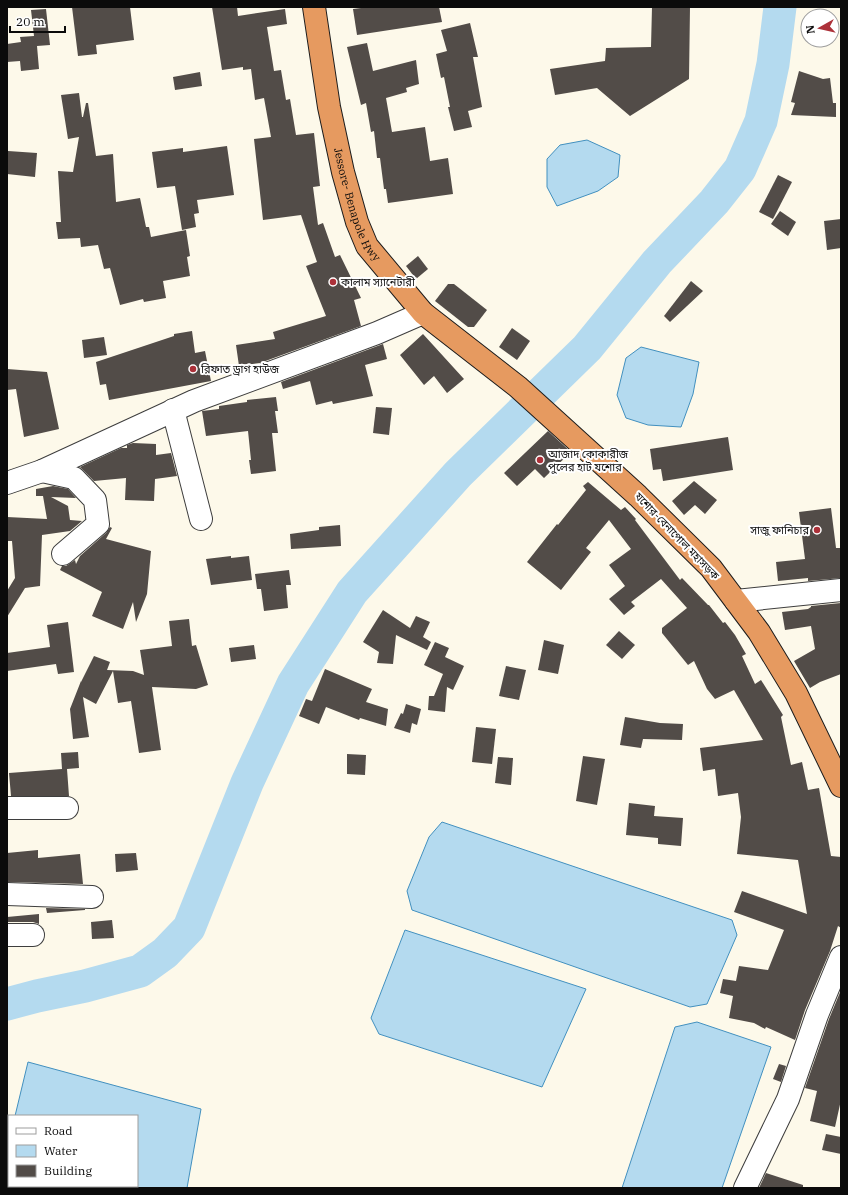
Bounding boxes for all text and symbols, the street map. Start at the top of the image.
scale bar [10,8,65,34]
north arrow [800,8,840,48]
text: 20 m [16,14,45,29]
text: N [803,24,818,35]
street label: Jessore- Benapole Hwy [331,146,384,264]
place label: কালাম স্যানেটারী [340,275,416,289]
marker: কালাম স্যানেটারী [328,277,338,287]
place label: রিফাত ড্রাগ হাউজ [200,362,280,376]
marker: রিফাত ড্রাগ হাউজ [188,364,198,374]
place label: আজাদ কোকারীজ পুলের হাট যশোর [547,447,629,474]
marker: আজাদ কোকারীজ পুলের হাট যশোর [535,455,545,465]
street label: যশোর-বেনাপোল মহাসড়ক [631,489,722,583]
place label: সাজু ফানিচার [749,523,809,537]
marker: সাজু ফানিচার [812,525,822,535]
legend [8,1115,138,1187]
text: Road [44,1123,73,1138]
text: Water [44,1143,78,1158]
text: Building [44,1163,92,1178]

